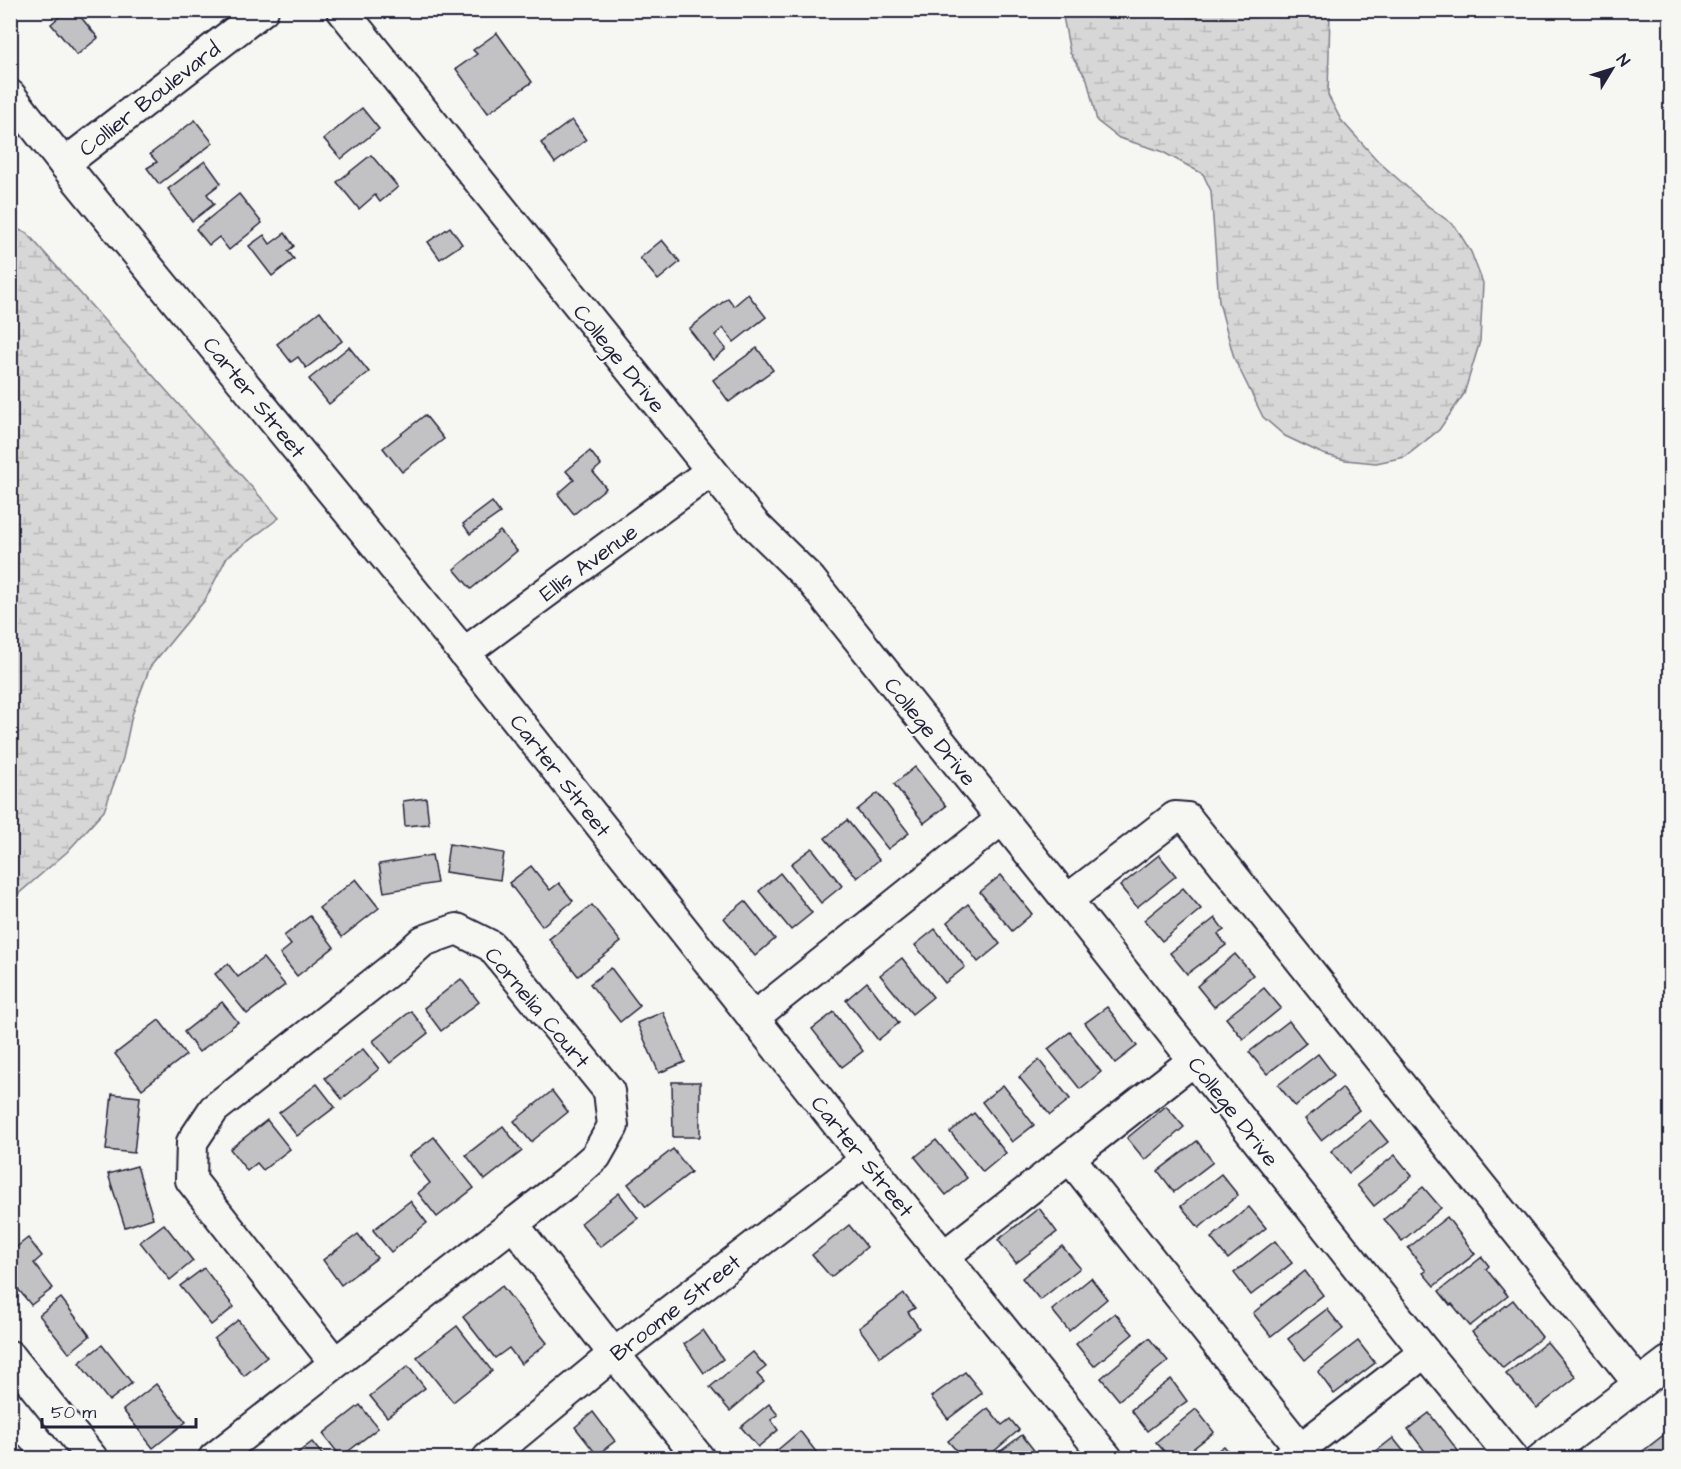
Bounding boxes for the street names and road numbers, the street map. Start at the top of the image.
street label: Collier Boulevard [73,34,227,164]
street label: College Drive [565,298,672,421]
street label: Carter Street [195,330,313,465]
street label: Ellis Avenue [533,517,644,609]
street label: College Drive [876,671,983,794]
street label: Carter Street [502,708,618,844]
street label: Cornelia Court [477,941,597,1075]
street label: College Drive [1179,1050,1286,1174]
street label: Carter Street [803,1089,921,1224]
street label: Broome Street [604,1247,748,1369]

